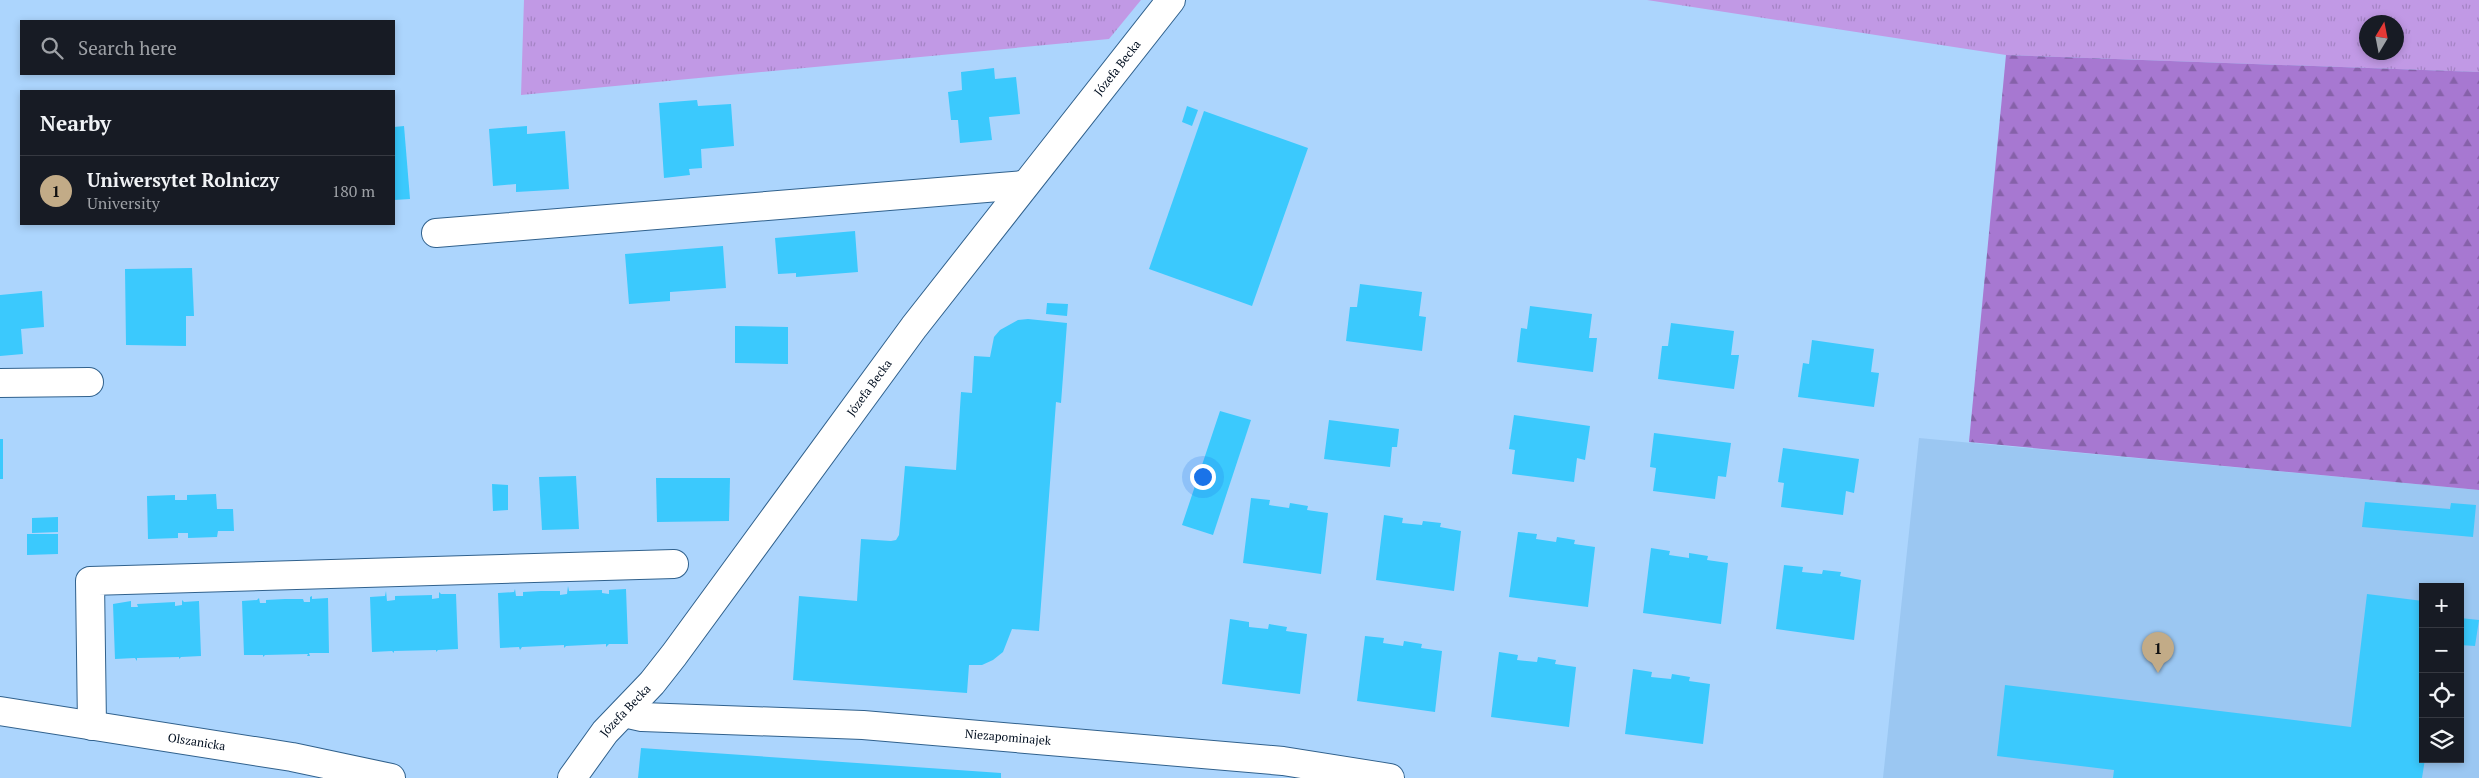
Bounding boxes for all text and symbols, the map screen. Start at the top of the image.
north arrow [2359,15,2404,60]
search box [20,20,395,75]
icon: search [38,34,66,62]
text: Search here [78,35,177,60]
street label: Józefa Becka [1091,37,1144,99]
text: Nearby [40,109,111,137]
text: Uniwersytet Rolniczy [87,167,279,192]
text: 1 [51,180,61,202]
text: 180 m [332,180,375,202]
text: University [87,192,160,214]
street label: Józefa Becka [843,356,895,419]
your location [1190,464,1216,490]
map controls [2419,583,2464,763]
button: + [2419,583,2464,628]
button: − [2419,628,2464,673]
pin: 1 [2142,632,2174,673]
button: locate [2419,673,2464,718]
street label: Józefa Becka [596,681,653,739]
button: layers [2419,718,2464,763]
street label: Niezapominajek [964,726,1053,748]
street label: Olszanicka [167,730,227,753]

